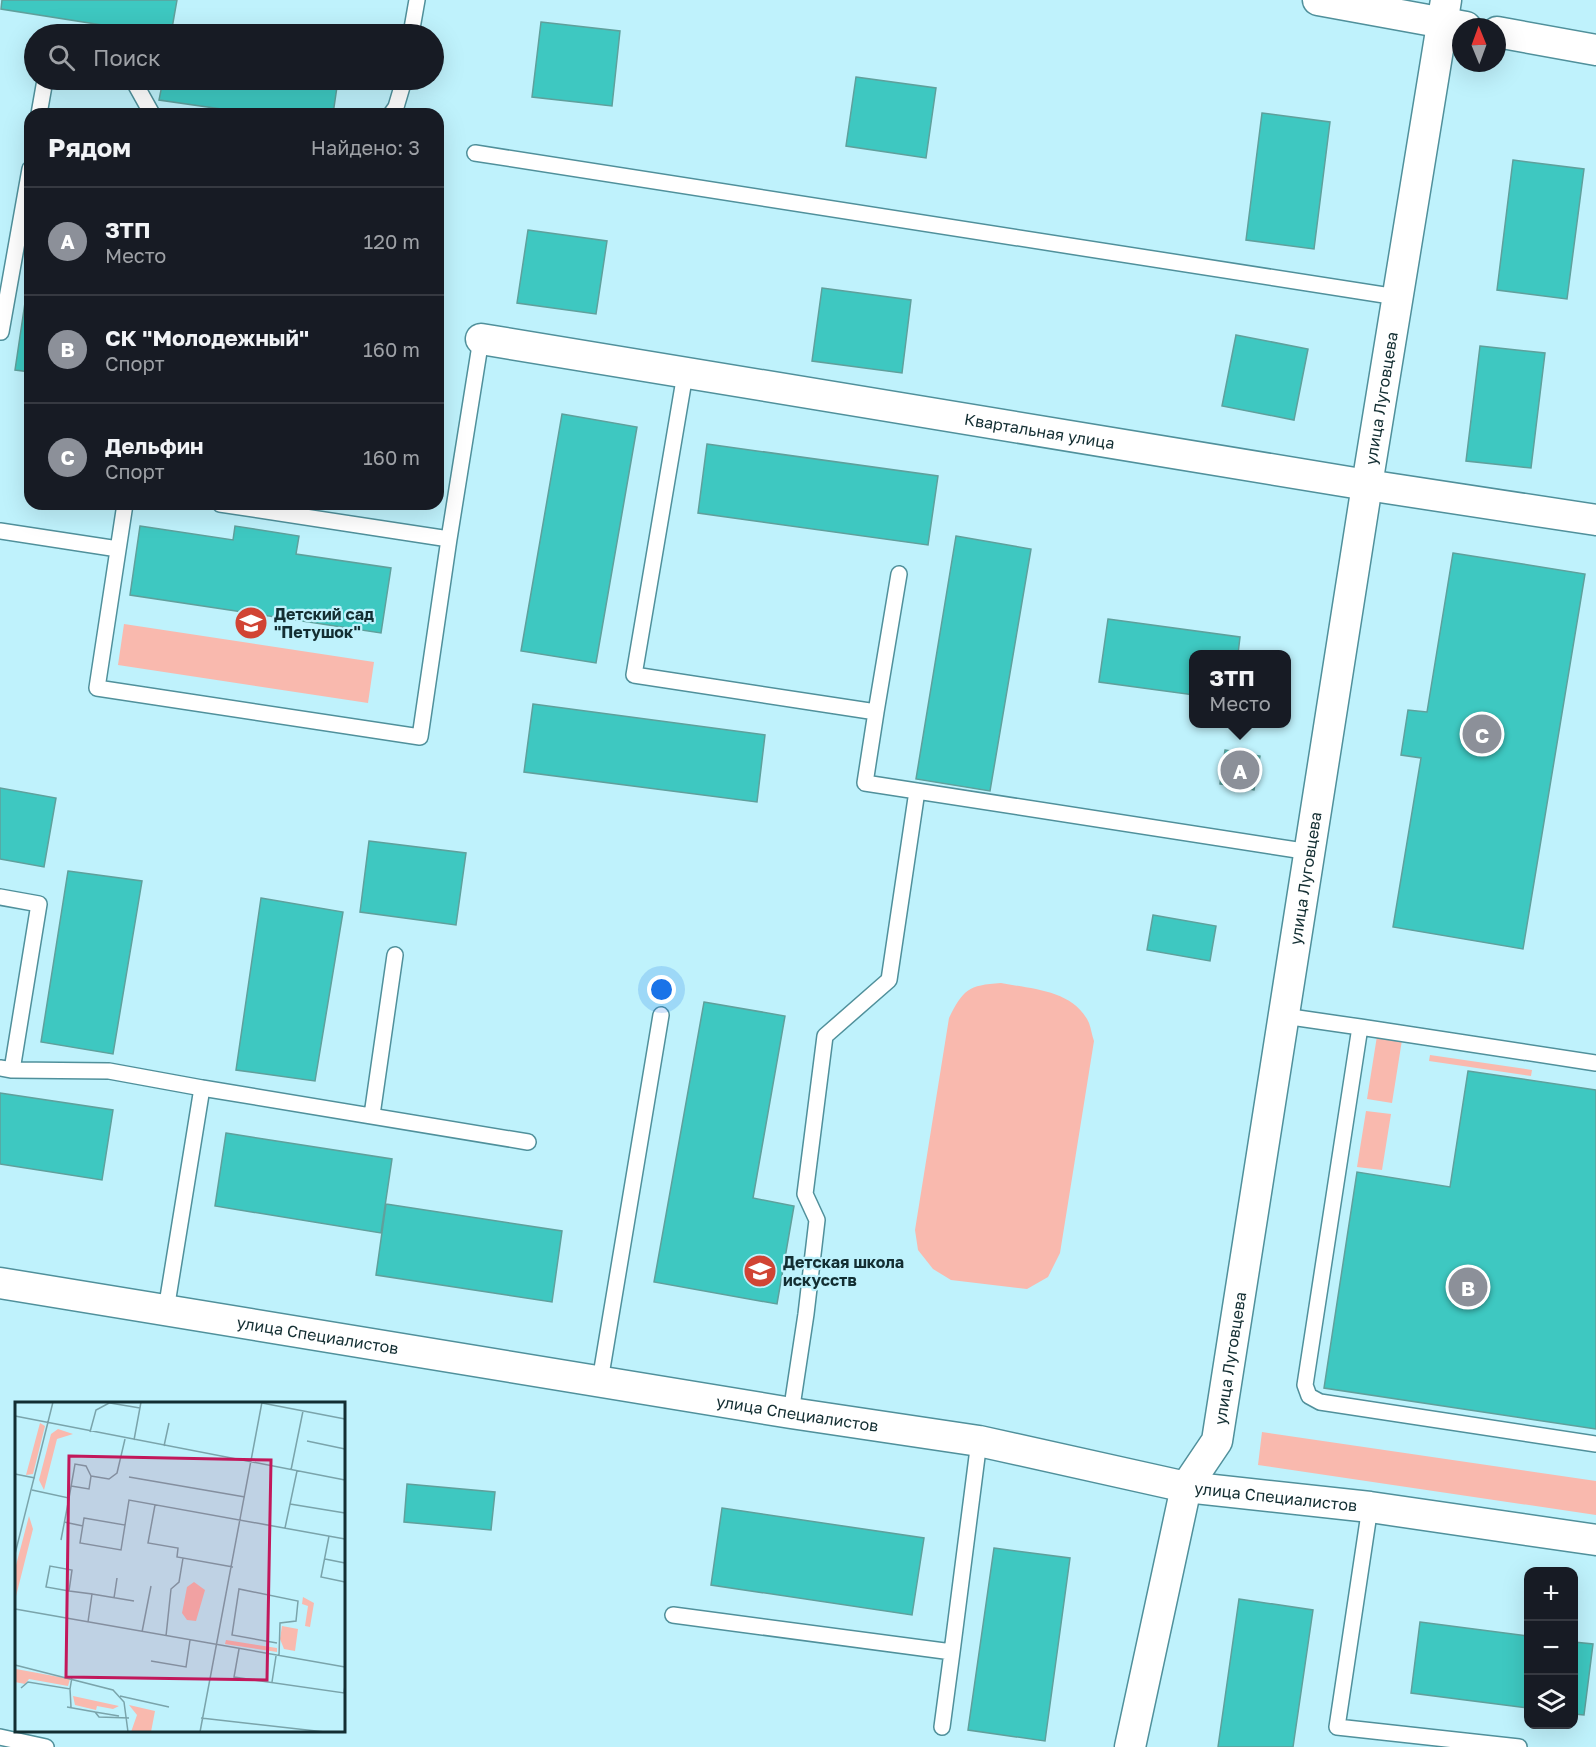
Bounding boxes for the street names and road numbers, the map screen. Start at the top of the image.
street label: улица Луговцева [1360,330,1402,466]
street label: Квартальная улица [963,409,1116,453]
street label: улица Луговцева [1285,810,1326,946]
street label: улица Луговцева [1210,1290,1250,1426]
street label: улица Специалистов [235,1312,400,1358]
street label: улица Специалистов [715,1391,880,1436]
street label: улица Специалистов [1193,1478,1358,1516]

